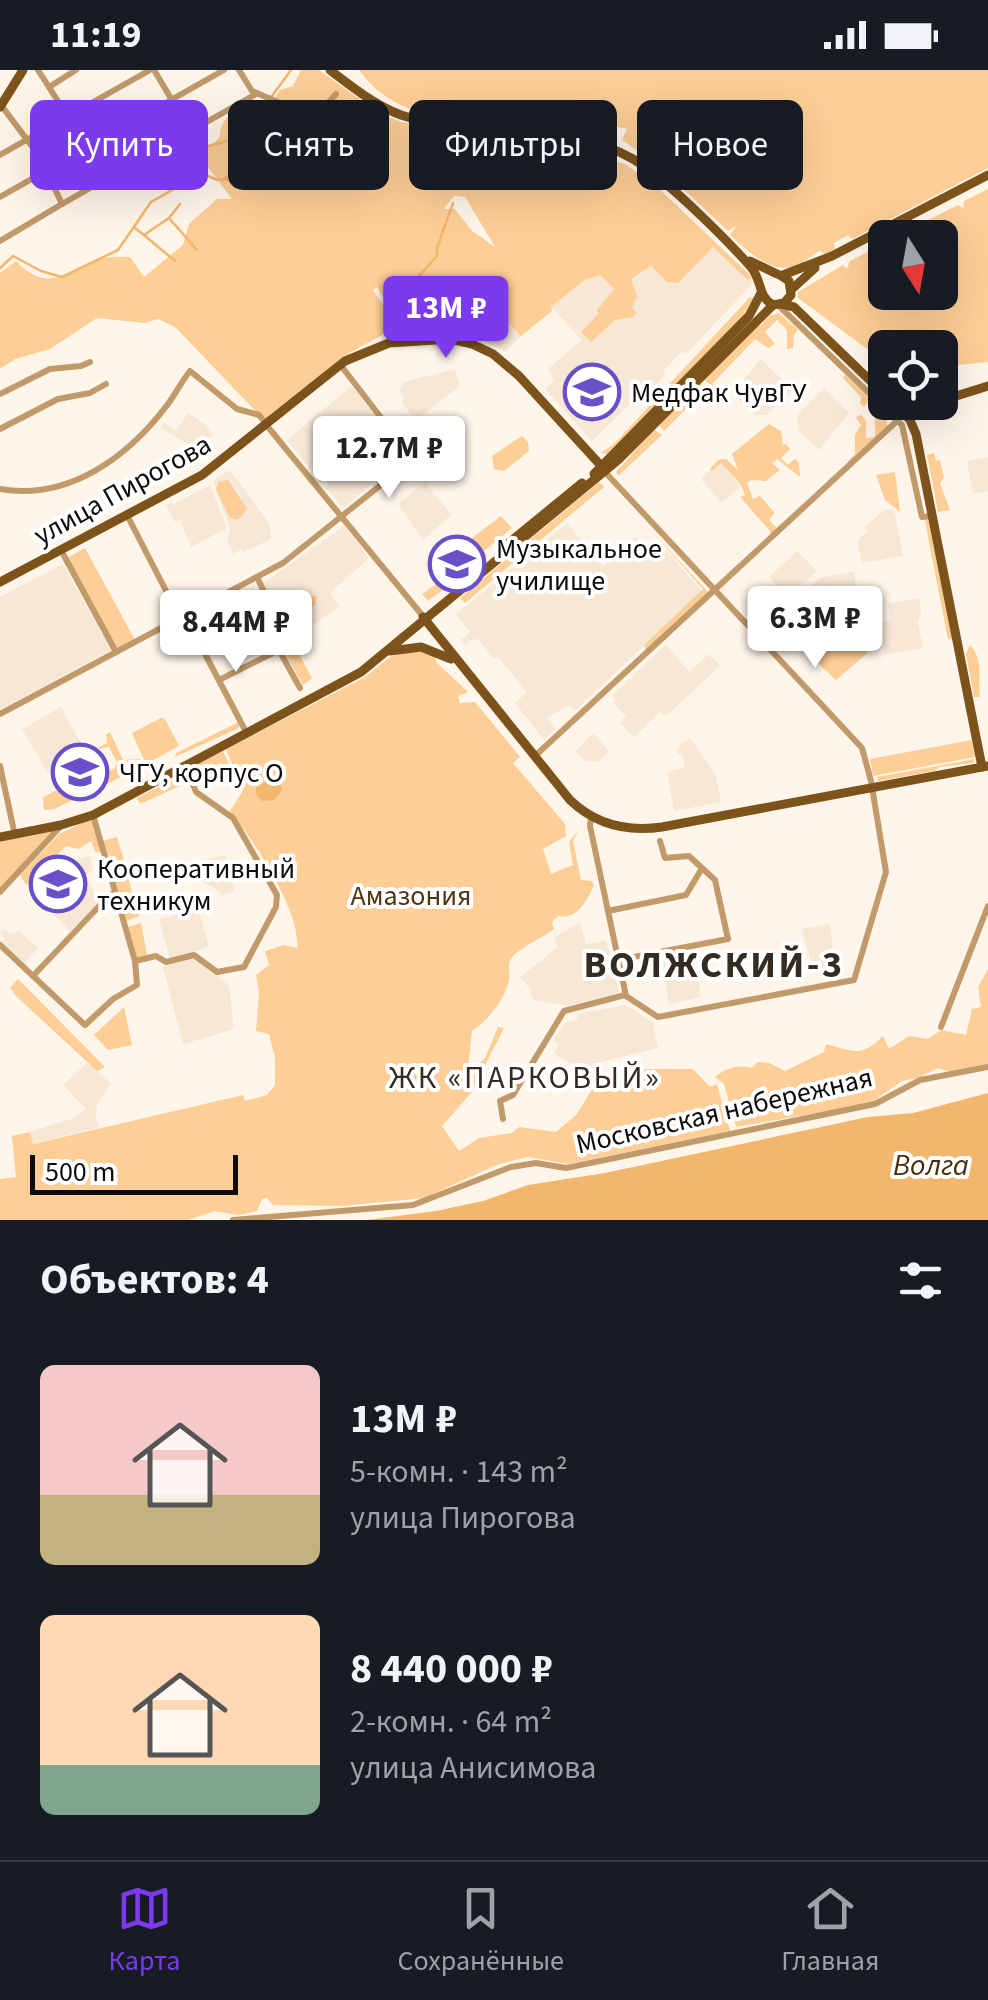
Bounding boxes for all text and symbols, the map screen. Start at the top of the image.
text: 11:19 [50,8,142,62]
chip: Купить [30,100,208,190]
chip: Снять [228,100,389,190]
chip: Фильтры [409,100,617,190]
chip: Новое [637,100,803,190]
north arrow [868,220,958,310]
map controls [868,220,958,420]
pin: 13M ₽ [376,276,516,361]
text: 13M ₽ [405,285,487,331]
button: locate [868,330,958,420]
school or university icon: Медфак ЧувГУ [562,362,622,422]
place label: Медфак ЧувГУ [631,373,807,413]
pin: 12.7M ₽ [297,416,481,501]
street label: улица Пирогова [26,425,219,555]
text: 12.7M ₽ [335,425,443,471]
place label: Музыкальное училище [496,529,662,601]
school or university icon: Музыкальное училище [427,534,487,594]
pin: 6.3M ₽ [734,586,896,671]
pin: 8.44M ₽ [144,590,328,675]
text: 6.3M ₽ [769,595,861,641]
text: 8.44M ₽ [182,599,290,645]
school or university icon: ЧГУ, корпус О [50,742,110,802]
place label: ЧГУ, корпус О [119,753,284,793]
place label: Кооперативный техникум [97,849,295,921]
school or university icon: Кооперативный техникум [28,854,88,914]
park label: Амазония [351,876,472,916]
district label: ВОЛЖСКИЙ-3 [584,938,844,992]
district label: ЖК «ПАРКОВЫЙ» [389,1055,661,1101]
street label: Московская набережная [572,1057,877,1165]
water label: Волга [893,1144,969,1187]
scale bar [30,1150,238,1194]
text: 500 m [45,1152,116,1192]
text: Объектов: 4 [40,1250,269,1310]
icon: filters [893,1253,948,1308]
text: 13M ₽ [350,1389,457,1449]
icon: home [120,1405,240,1525]
text: 5-комн. · 143 m² [350,1449,568,1495]
text: улица Пирогова [350,1495,576,1541]
text: 8 440 000 ₽ [350,1639,553,1699]
icon: home [120,1655,240,1775]
text: 2-комн. · 64 m² [350,1699,552,1745]
text: улица Анисимова [350,1745,596,1791]
tab: Карта [109,1881,180,1981]
tab: Сохранённые [398,1881,564,1981]
tab: Главная [781,1881,879,1981]

